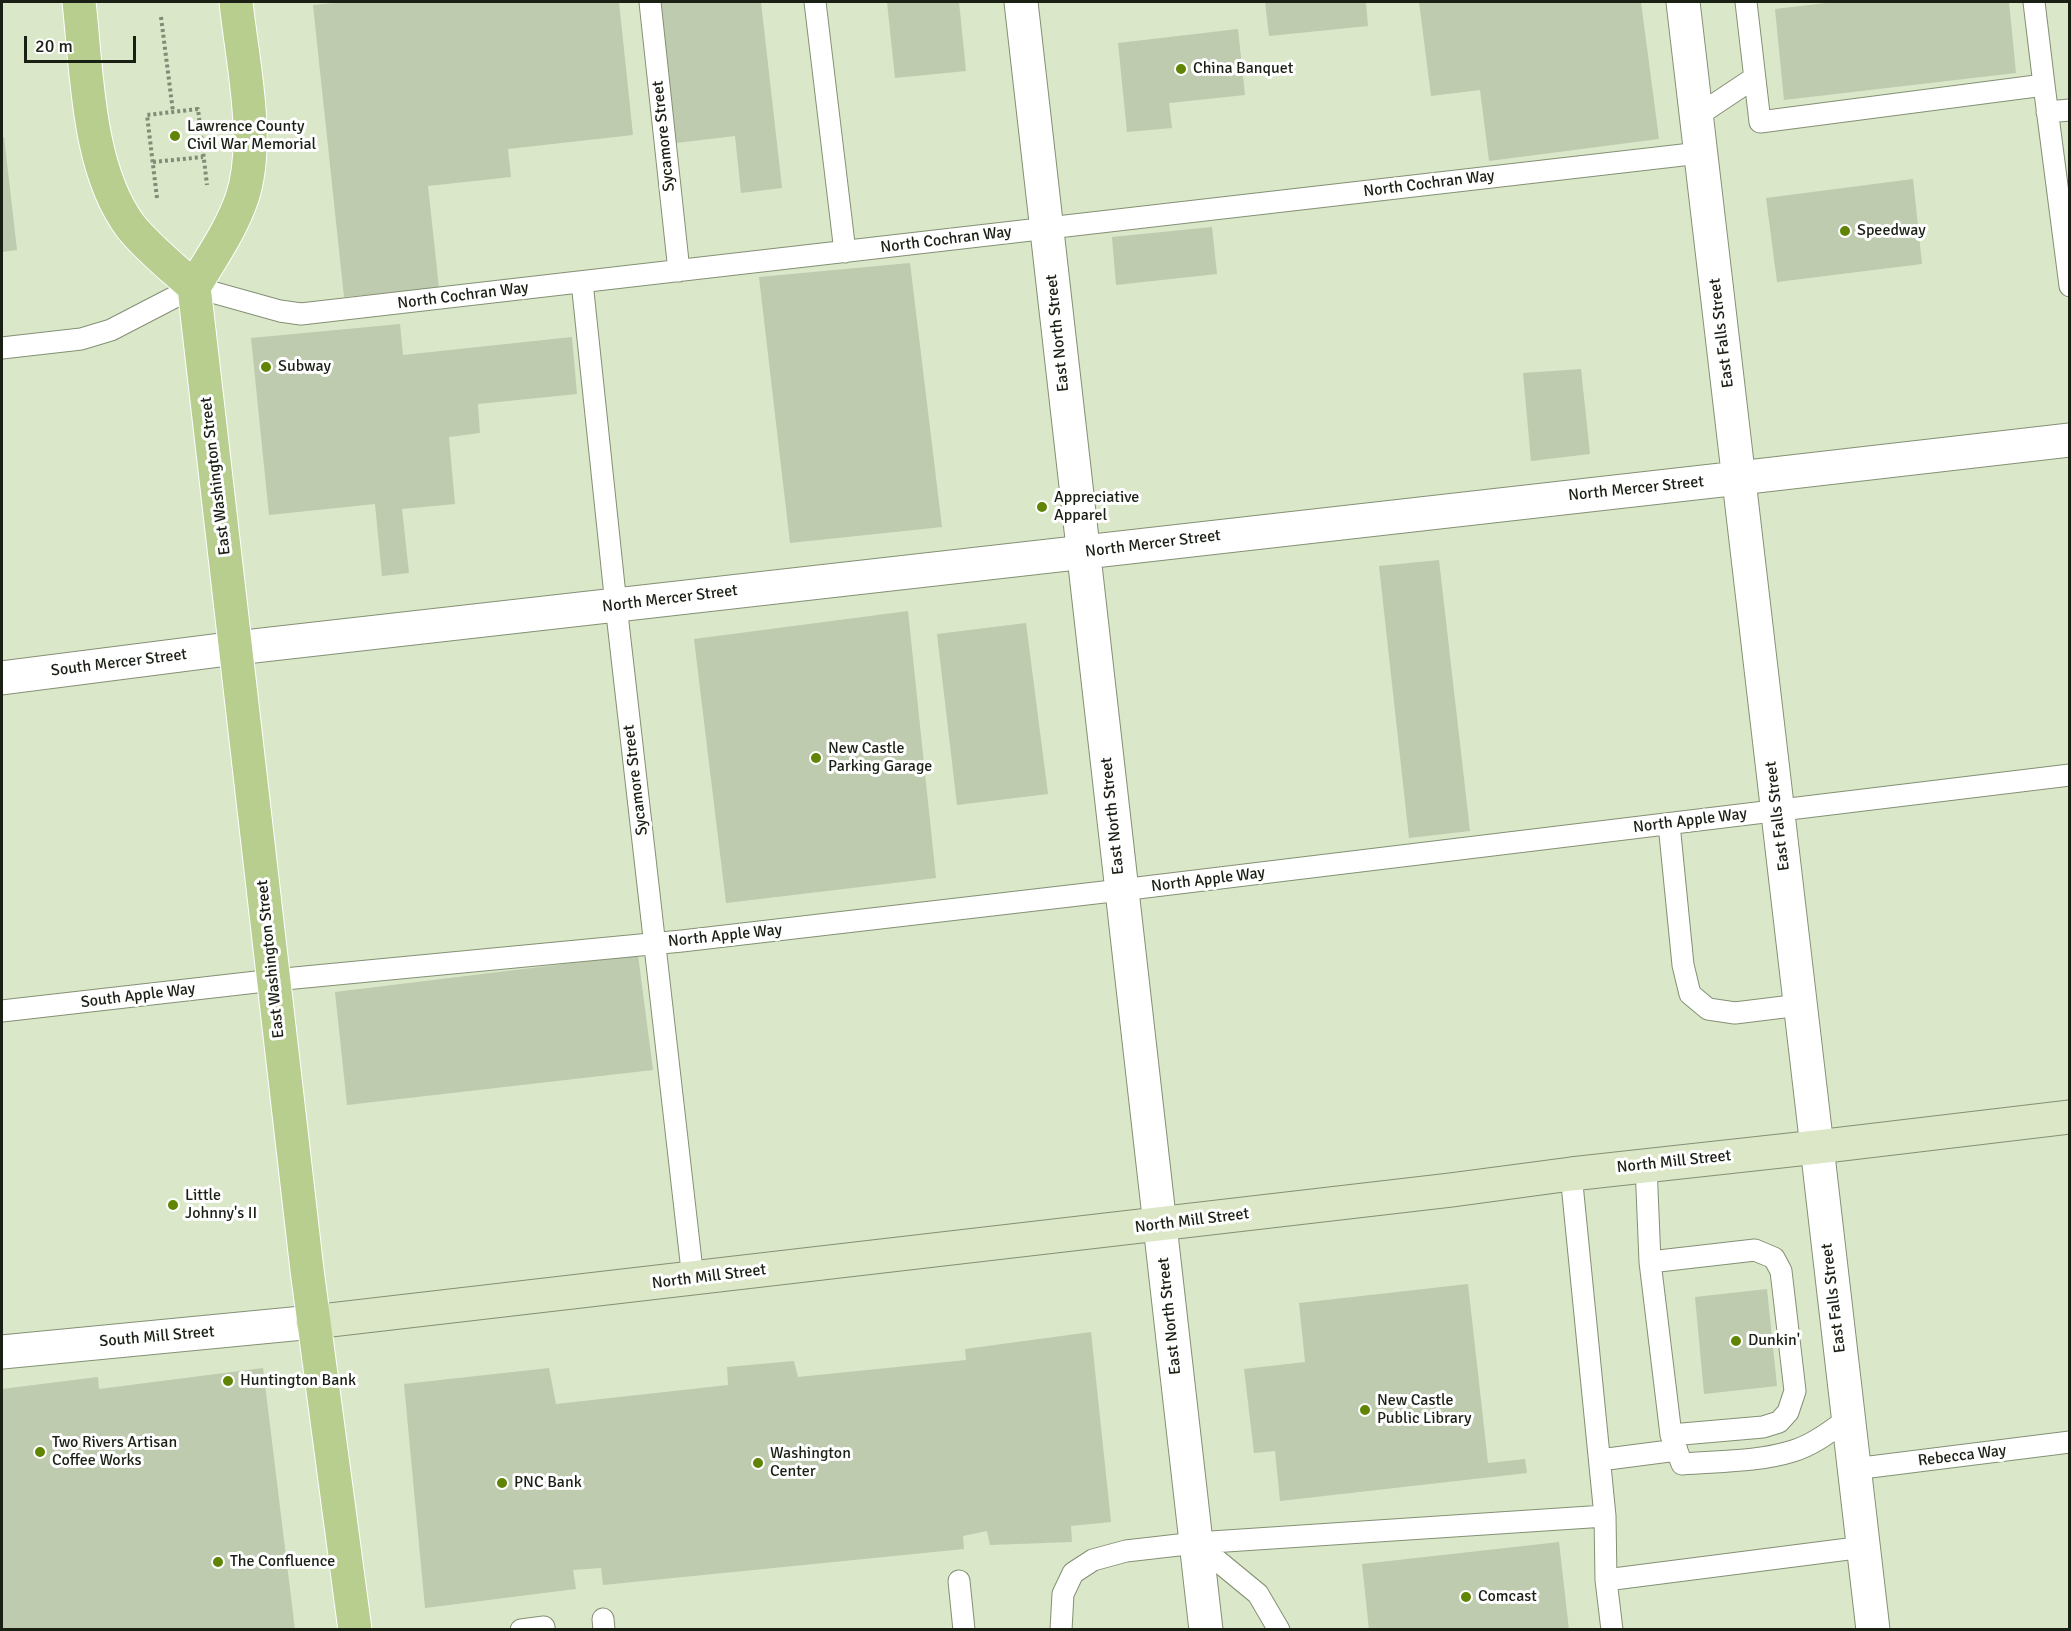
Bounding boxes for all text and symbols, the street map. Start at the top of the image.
scale bar [27,24,140,62]
text: 20 m [35,35,73,57]
place label: China Banquet [1193,59,1293,79]
marker: China Banquet [1174,62,1188,76]
street label: Sycamore Street [649,80,679,192]
place label: Lawrence County Civil War Memorial [187,117,316,155]
marker: Lawrence County Civil War Memorial [168,129,182,143]
street label: North Cochran Way [1362,166,1496,202]
place label: Speedway [1857,221,1926,241]
street label: North Cochran Way [879,222,1013,258]
marker: Speedway [1838,224,1852,238]
street label: East North Street [1042,273,1074,393]
street label: East Falls Street [1706,277,1738,389]
street label: North Cochran Way [396,278,530,314]
place label: Subway [278,357,331,377]
marker: Subway [259,360,273,374]
street label: East Washington Street [197,396,235,556]
street label: North Mercer Street [1567,472,1705,506]
place label: Appreciative Apparel [1054,488,1139,526]
marker: Appreciative Apparel [1035,500,1049,514]
street label: North Mercer Street [1084,526,1222,562]
street label: North Mercer Street [601,581,739,617]
street label: South Mercer Street [50,645,188,681]
street label: Sycamore Street [620,724,652,836]
place label: New Castle Parking Garage [828,739,932,777]
marker: New Castle Parking Garage [809,751,823,765]
street label: East North Street [1097,756,1129,876]
street label: East Falls Street [1762,760,1794,872]
street label: North Apple Way [1632,804,1748,838]
street label: North Apple Way [1150,863,1266,897]
street label: East Washington Street [253,879,289,1039]
street label: North Apple Way [667,920,783,952]
street label: South Apple Way [80,979,196,1013]
street label: North Mill Street [1616,1146,1732,1178]
place label: Little Johnny's II [185,1186,257,1224]
marker: Little Johnny's II [166,1198,180,1212]
street label: North Mill Street [1134,1204,1250,1238]
street label: East Falls Street [1818,1242,1850,1354]
street label: East North Street [1154,1256,1186,1376]
street label: North Mill Street [651,1260,767,1294]
street label: South Mill Street [99,1322,215,1352]
place label: Dunkin' [1748,1331,1800,1351]
marker: Dunkin' [1729,1334,1743,1348]
place label: Huntington Bank [240,1371,356,1391]
marker: Huntington Bank [221,1374,235,1388]
place label: New Castle Public Library [1377,1391,1472,1429]
marker: New Castle Public Library [1358,1403,1372,1417]
place label: Two Rivers Artisan Coffee Works [52,1433,177,1471]
street label: Rebecca Way [1917,1441,2007,1471]
place label: Washington Center [770,1444,851,1482]
marker: Two Rivers Artisan Coffee Works [33,1445,47,1459]
marker: Washington Center [751,1456,765,1470]
place label: PNC Bank [514,1473,582,1493]
marker: PNC Bank [495,1476,509,1490]
place label: The Confluence [230,1552,335,1572]
marker: The Confluence [211,1555,225,1569]
place label: Comcast [1478,1587,1537,1607]
marker: Comcast [1459,1590,1473,1604]

